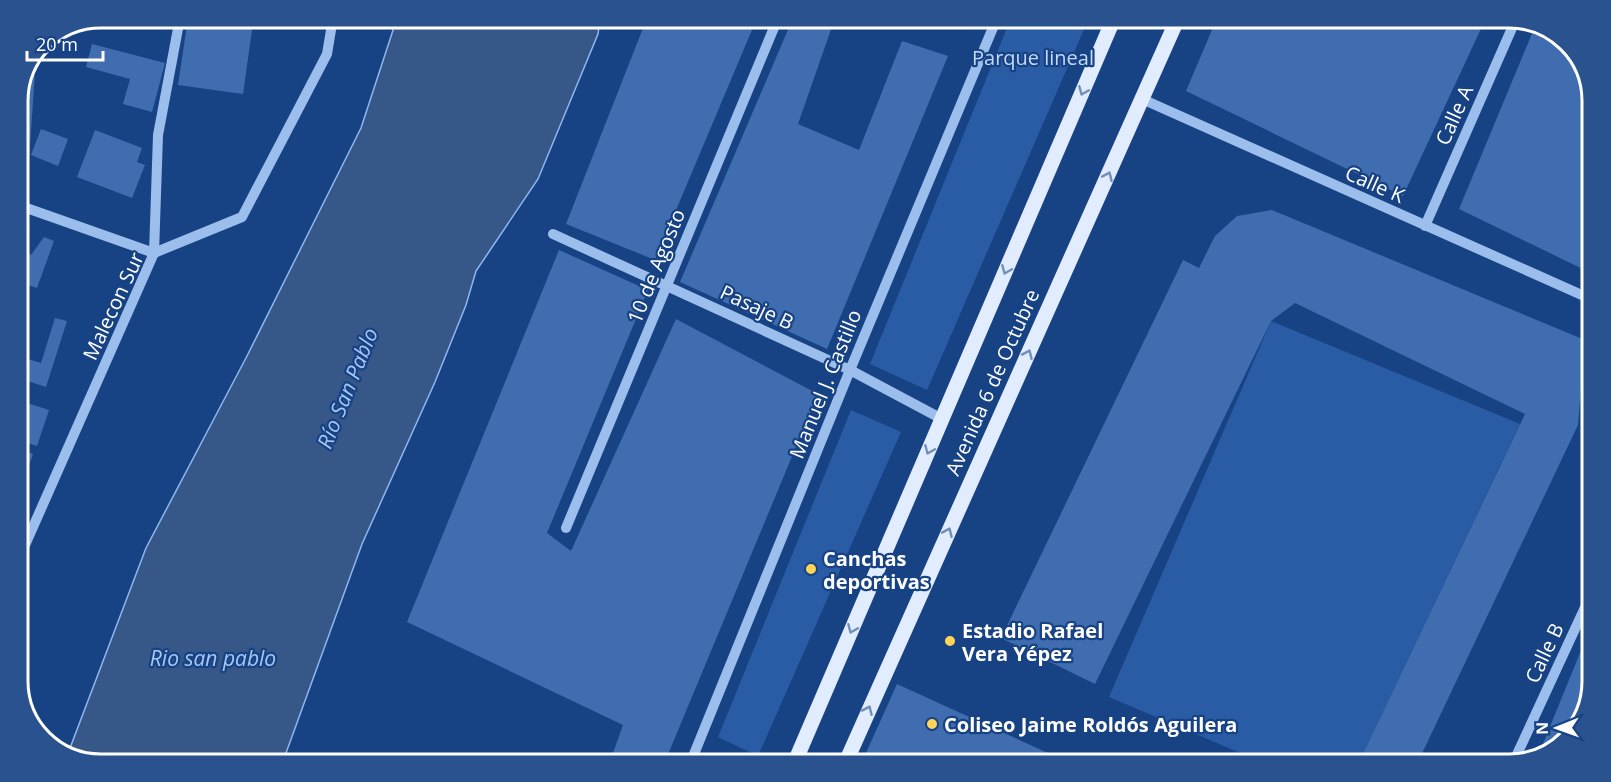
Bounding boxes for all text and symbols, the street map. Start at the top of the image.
scale bar [27,24,104,62]
text: 20 m [36,32,78,56]
park label: Parque lineal [972,44,1094,71]
street label: Calle A [1429,80,1479,149]
one-way arrow [1078,85,1090,96]
street label: Calle K [1341,159,1410,209]
one-way arrow [1101,172,1113,183]
street label: 10 de Agosto [621,205,691,327]
street label: Malecon Sur [76,248,150,364]
one-way arrow [1001,264,1013,275]
street label: Pasaje B [716,278,798,336]
street label: Avenida 6 de Octubre [939,285,1045,479]
street label: Manuel J. Castillo [783,305,867,463]
water label: Río San Pablo [310,324,384,452]
one-way arrow [1021,350,1033,361]
one-way arrow [925,443,937,454]
one-way arrow [941,528,953,539]
place label: Canchas deportivas [823,545,930,595]
marker: Canchas deportivas [804,562,818,576]
place label: Estadio Rafael Vera Yépez [962,617,1103,667]
street label: Calle B [1518,619,1570,687]
one-way arrow [847,622,859,633]
marker: Estadio Rafael Vera Yépez [943,634,957,648]
water label: Rio san pablo [150,644,276,672]
north arrow [1527,698,1587,758]
one-way arrow [860,705,872,716]
place label: Coliseo Jaime Roldós Aguilera [944,711,1237,738]
marker: Coliseo Jaime Roldós Aguilera [925,717,939,731]
text: N [1531,722,1553,735]

